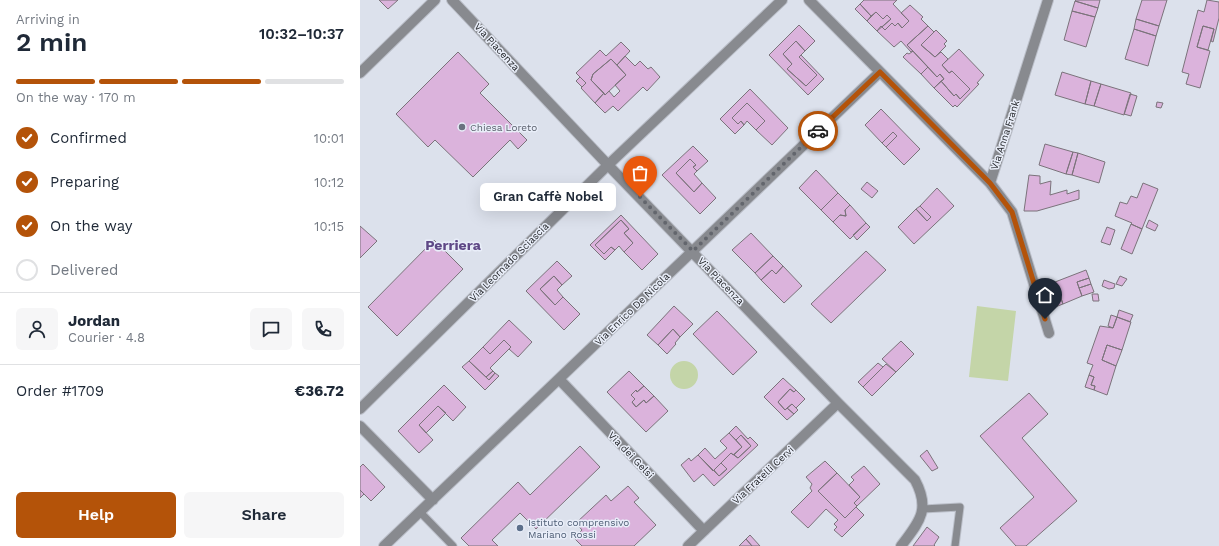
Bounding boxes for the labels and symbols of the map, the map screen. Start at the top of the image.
street label: Via Piacenza [472,21,522,73]
street label: Via Anna Frank [989,98,1022,171]
courier [798,111,838,151]
marker: Chiesa Loreto [457,122,467,132]
place label: Chiesa Loreto [470,122,537,133]
pin [623,156,657,197]
callout: Gran Caffè Nobel [480,183,616,211]
street label: Via Leornado Sciascia [467,220,551,304]
district label: Perriera [425,237,482,253]
street label: Via Piacenza [696,255,746,307]
street label: Via Enrico De Nicola [593,270,672,347]
pin [1028,278,1062,319]
street label: Via dei Gelsi [606,430,656,480]
street label: Via Fratelli Cervi [730,444,796,506]
place label: Istituto comprensivo Mariano Rossi [528,517,629,540]
marker: Istituto comprensivo Mariano Rossi [515,523,525,533]

